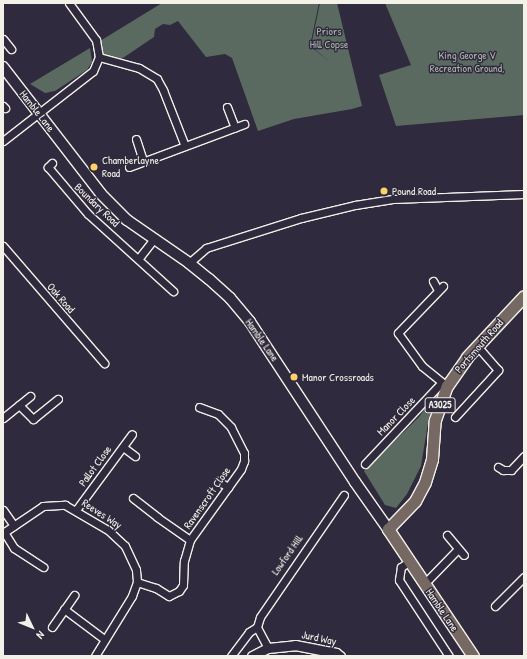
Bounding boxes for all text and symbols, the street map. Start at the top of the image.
park label: Priors Hill Copse [310,25,348,51]
park label: King George V Recreation Ground, [430,49,504,75]
street label: Hamble Lane [17,88,57,134]
place label: Chamberlayne Road [102,154,159,180]
marker: Chamberlayne Road [89,162,99,172]
street label: Boundary Road [72,180,122,230]
place label: Pound Road [392,184,436,198]
marker: Pound Road [379,186,389,196]
street label: Oak Road [44,280,78,316]
street label: Hamble Lane [243,316,281,364]
street label: Portsmouth Road [452,316,506,376]
place label: Manor Crossroads [302,370,374,384]
marker: Manor Crossroads [289,372,299,382]
street label: Manor Close [374,394,418,438]
road number: A3025 [424,397,456,413]
street label: Pallot Close [76,443,114,489]
street label: Ravenscroft Close [181,465,233,531]
street label: Reeves Way [80,496,124,532]
street label: Lowford Hill [269,533,305,577]
street label: Hamble Lane [423,586,461,634]
north arrow [12,607,52,647]
text: N [34,628,48,642]
street label: Jurd Way [300,628,338,648]

